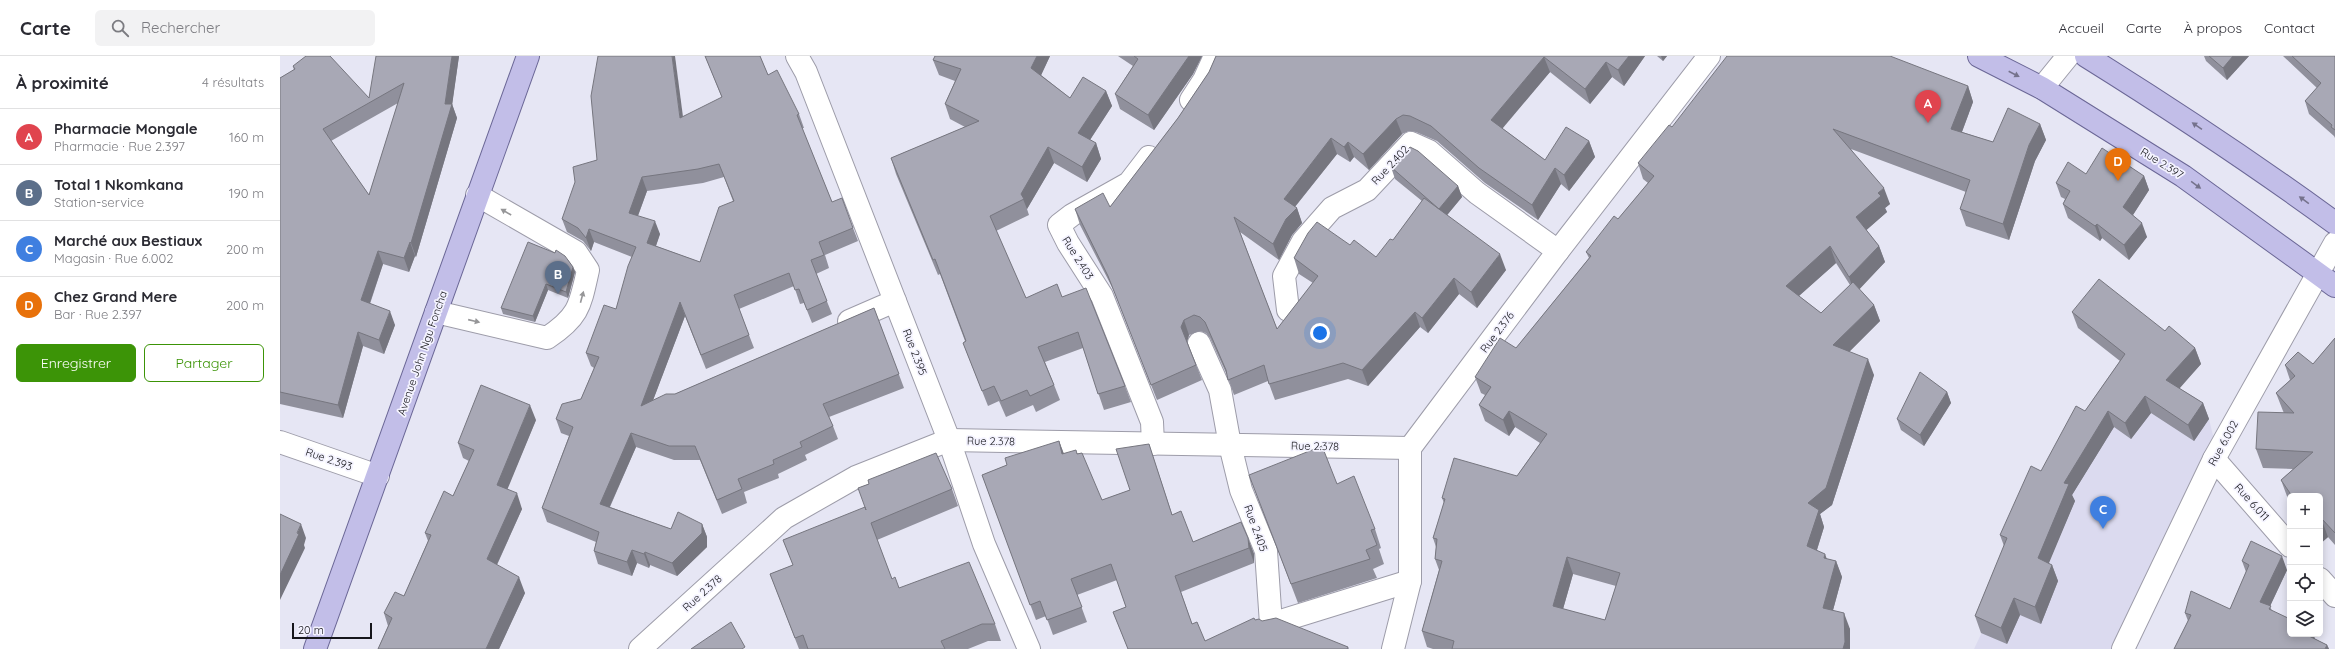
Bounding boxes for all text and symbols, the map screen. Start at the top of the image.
search box [95,10,375,46]
text: Carte [20,16,71,40]
icon: search [109,17,131,39]
text: Rechercher [141,18,220,37]
text: Accueil [2058,19,2104,37]
text: Carte [2126,19,2162,37]
text: À propos [2184,19,2242,37]
text: Contact [2264,19,2315,37]
one-way arrow [2008,71,2020,77]
text: À proximité [16,72,109,93]
text: 4 résultats [202,74,264,90]
pin: A [1915,90,1941,123]
text: Pharmacie Mongale [54,119,198,138]
one-way arrow [2191,122,2202,130]
text: A [25,129,33,145]
text: 160 m [229,129,264,145]
text: Pharmacie · Rue 2.397 [54,138,185,154]
street label: Rue 2.402 [1368,142,1412,188]
street label: Rue 2.397 [2138,144,2186,182]
pin: D [2105,148,2131,181]
text: Total 1 Nkomkana [54,175,183,194]
one-way arrow [2191,181,2202,189]
text: B [25,185,33,201]
text: 190 m [229,185,264,201]
text: Station-service [54,194,144,210]
one-way arrow [2298,196,2309,204]
one-way arrow [500,209,512,216]
text: Marché aux Bestiaux [54,231,202,250]
street label: Rue 2.403 [1059,234,1097,283]
text: C [25,241,33,257]
text: 200 m [226,241,264,257]
text: Magasin · Rue 6.002 [54,250,173,266]
pin: B [545,261,571,294]
text: Chez Grand Mere [54,287,177,306]
street label: Avenue John Ngu Foncha [394,289,450,417]
one-way arrow [579,291,585,303]
text: D [24,297,34,313]
text: 200 m [226,297,264,313]
text: Bar · Rue 2.397 [54,306,142,322]
street label: Rue 2.376 [1477,309,1517,355]
one-way arrow [468,318,480,324]
your location [1310,323,1330,343]
street label: Rue 2.395 [900,327,930,377]
button: Enregistrer [16,344,136,382]
button: Partager [144,344,264,382]
street label: Rue 6.002 [2205,418,2241,468]
street label: Rue 2.378 [967,434,1015,448]
street label: Rue 2.378 [1291,439,1339,453]
street label: Rue 2.393 [304,444,354,474]
street label: Rue 6.011 [2232,480,2272,524]
map controls [2287,493,2323,637]
button: + [2287,493,2323,529]
pin: C [2090,496,2116,529]
street label: Rue 2.405 [1241,503,1271,553]
button: − [2287,529,2323,565]
button: locate [2287,565,2323,601]
street label: Rue 2.378 [679,572,725,614]
button: layers [2287,601,2323,637]
scale bar [292,621,372,640]
text: 20 m [298,623,324,637]

